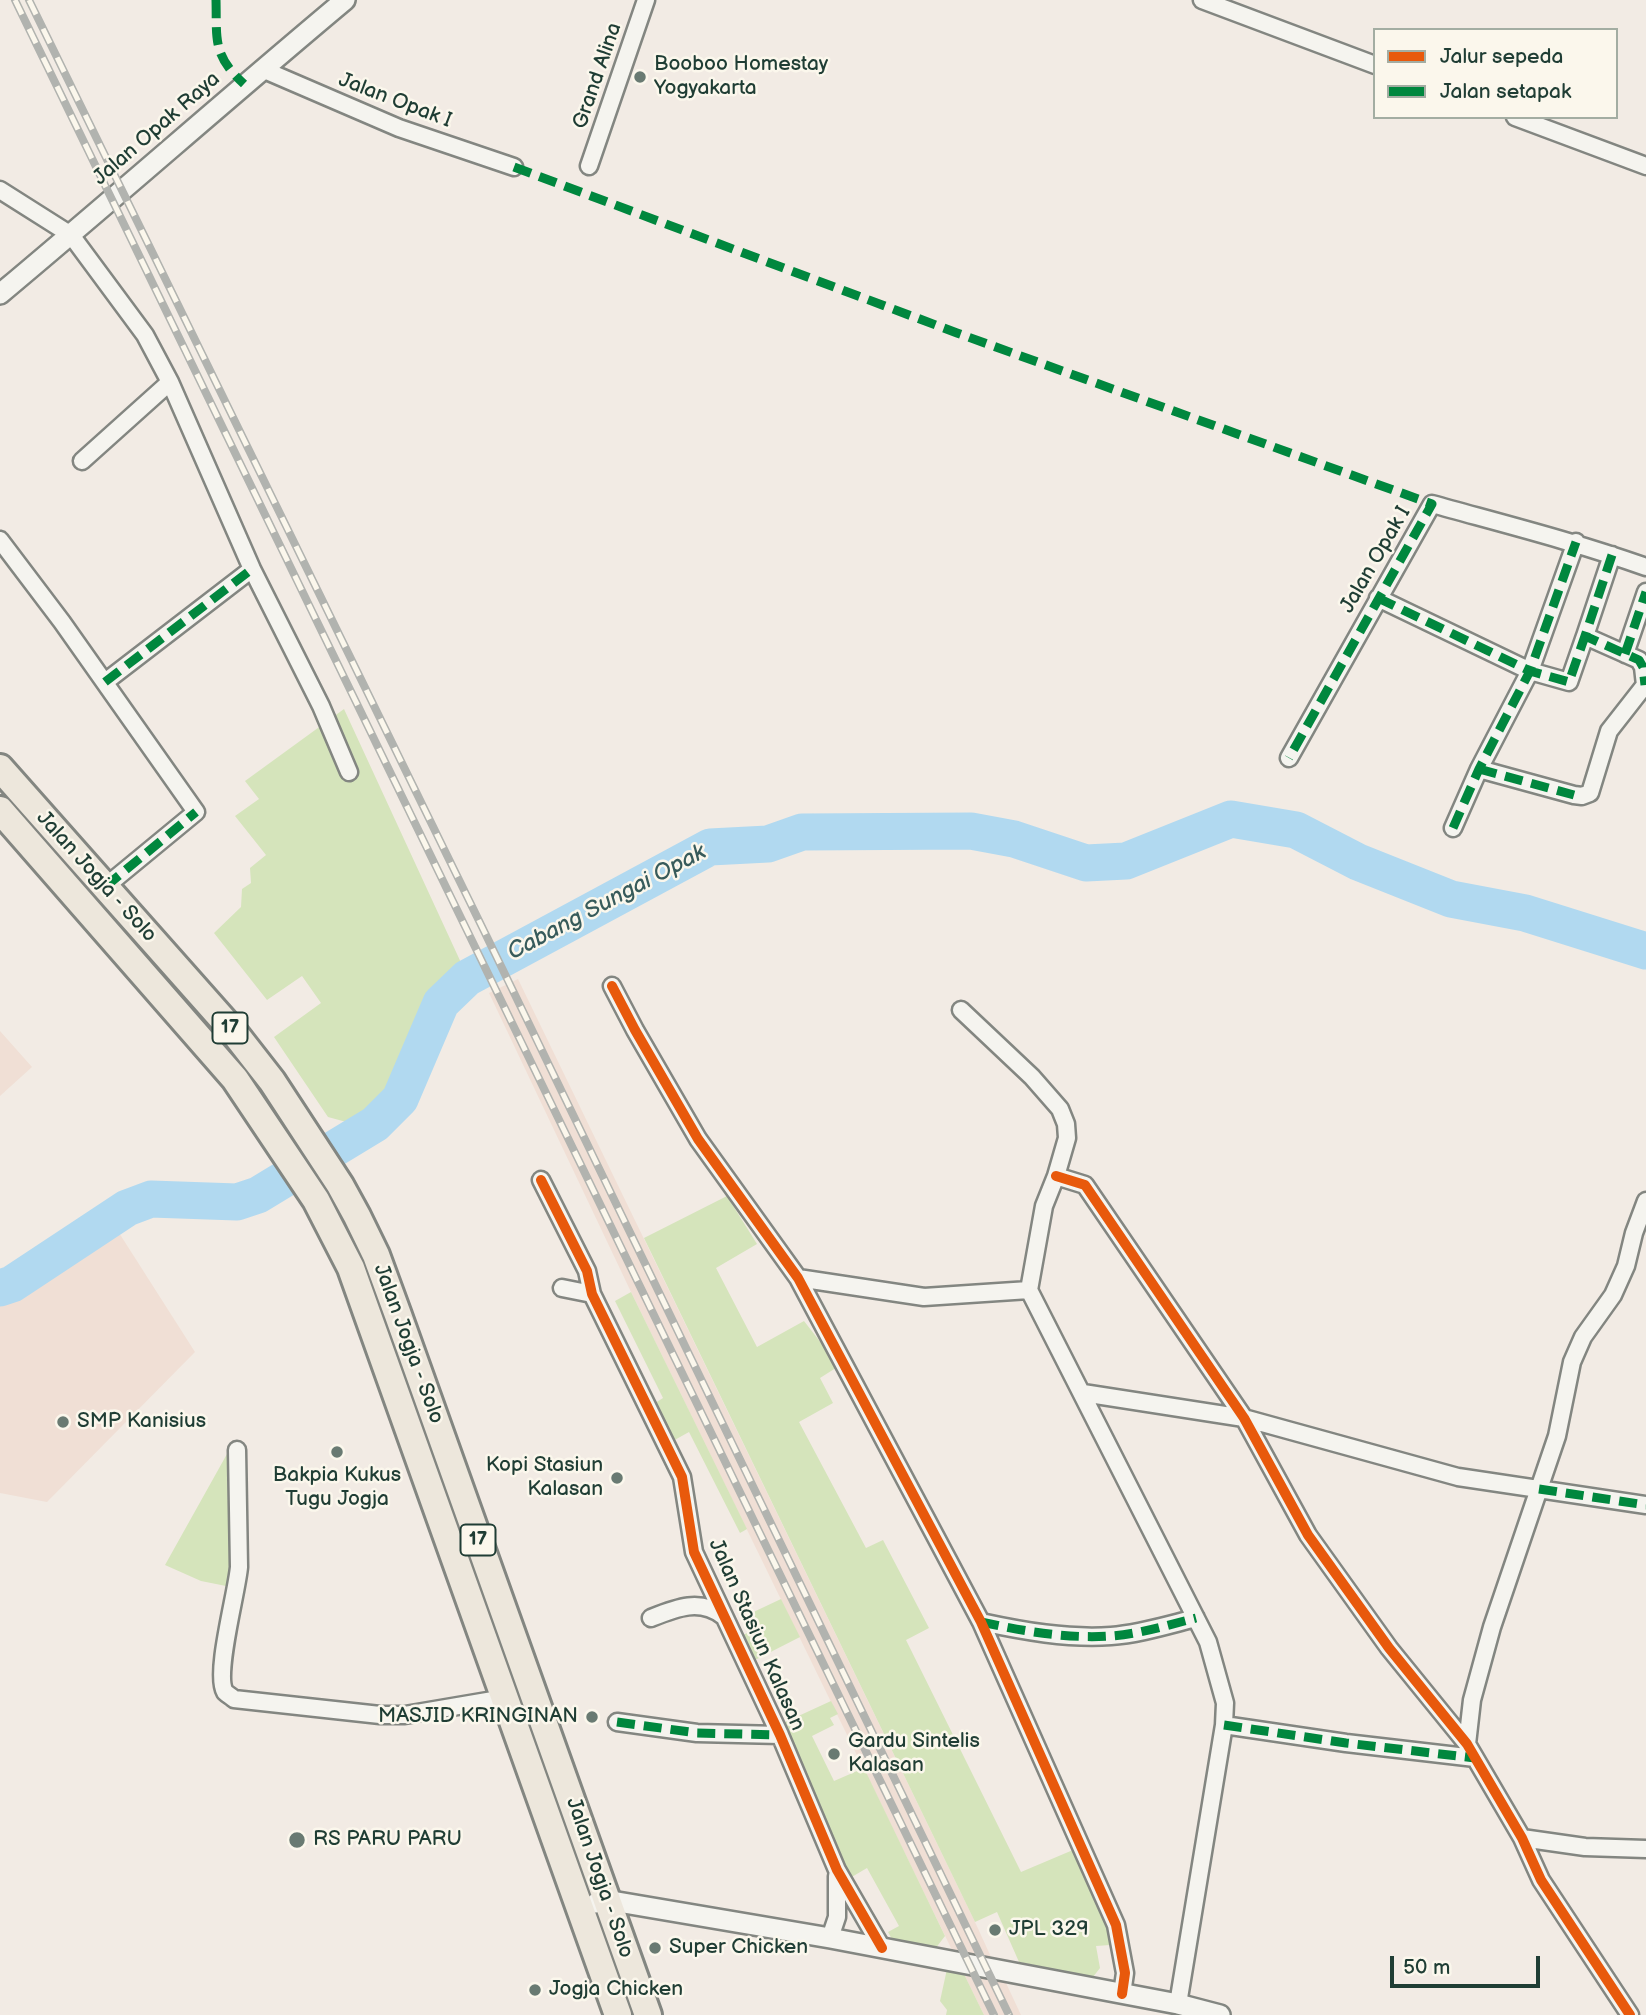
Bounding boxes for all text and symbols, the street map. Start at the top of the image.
street label: Grand Alina [568,20,628,132]
legend [1373,28,1618,119]
text: Jalur sepeda [1440,44,1563,69]
place label: Booboo Homestay Yogyakarta [654,52,828,102]
street label: Jalan Opak Raya [88,67,226,191]
street label: Jalan Opak I [335,68,455,134]
marker: Booboo Homestay Yogyakarta [632,69,648,85]
text: Jalan setapak [1440,79,1571,104]
street label: Jalan Opak I [1335,502,1417,618]
street label: Jalan Jogja - Solo [30,806,162,948]
water label: Cabang Sungai Opak [503,839,711,967]
road number: 17 [212,1012,247,1044]
street label: Jalan Jogja - Solo [367,1261,449,1427]
place label: SMP Kanisius [77,1409,206,1435]
marker: SMP Kanisius [55,1414,71,1430]
marker: Bakpia Kukus Tugu Jogja [329,1444,345,1460]
place label: Kopi Stasiun Kalasan [486,1453,603,1503]
place label: Bakpia Kukus Tugu Jogja [273,1463,401,1513]
marker: Kopi Stasiun Kalasan [609,1470,625,1486]
road number: 17 [461,1524,496,1556]
street label: Jalan Stasiun Kalasan [702,1535,810,1735]
place label: MASJID KRINGINAN [378,1704,578,1730]
marker: MASJID KRINGINAN [584,1709,600,1725]
place label: Gardu Sintelis Kalasan [848,1729,980,1779]
marker: Gardu Sintelis Kalasan [826,1746,842,1762]
street label: Jalan Jogja - Solo [560,1794,638,1962]
place label: RS PARU PARU [313,1827,462,1853]
marker: RS PARU PARU [287,1830,307,1850]
place label: JPL 329 [1009,1917,1089,1943]
marker: JPL 329 [987,1922,1003,1938]
place label: Super Chicken [669,1935,808,1961]
marker: Super Chicken [647,1940,663,1956]
scale bar [1394,1941,1544,1985]
text: 50 m [1403,1955,1450,1980]
place label: Jogja Chicken [549,1977,683,2003]
marker: Jogja Chicken [527,1982,543,1998]

